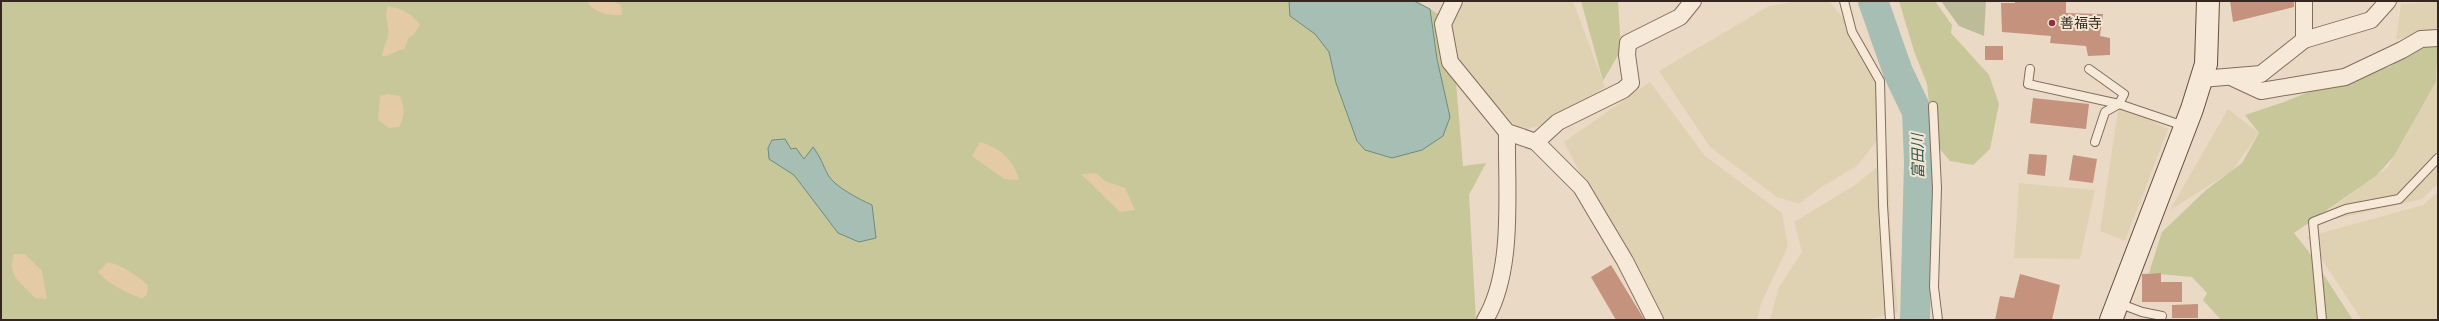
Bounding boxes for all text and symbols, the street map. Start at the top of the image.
place label: 善福寺 [2060,13,2102,34]
marker: 善福寺 [2047,18,2057,28]
water label: 富田川 [1907,131,1930,179]

